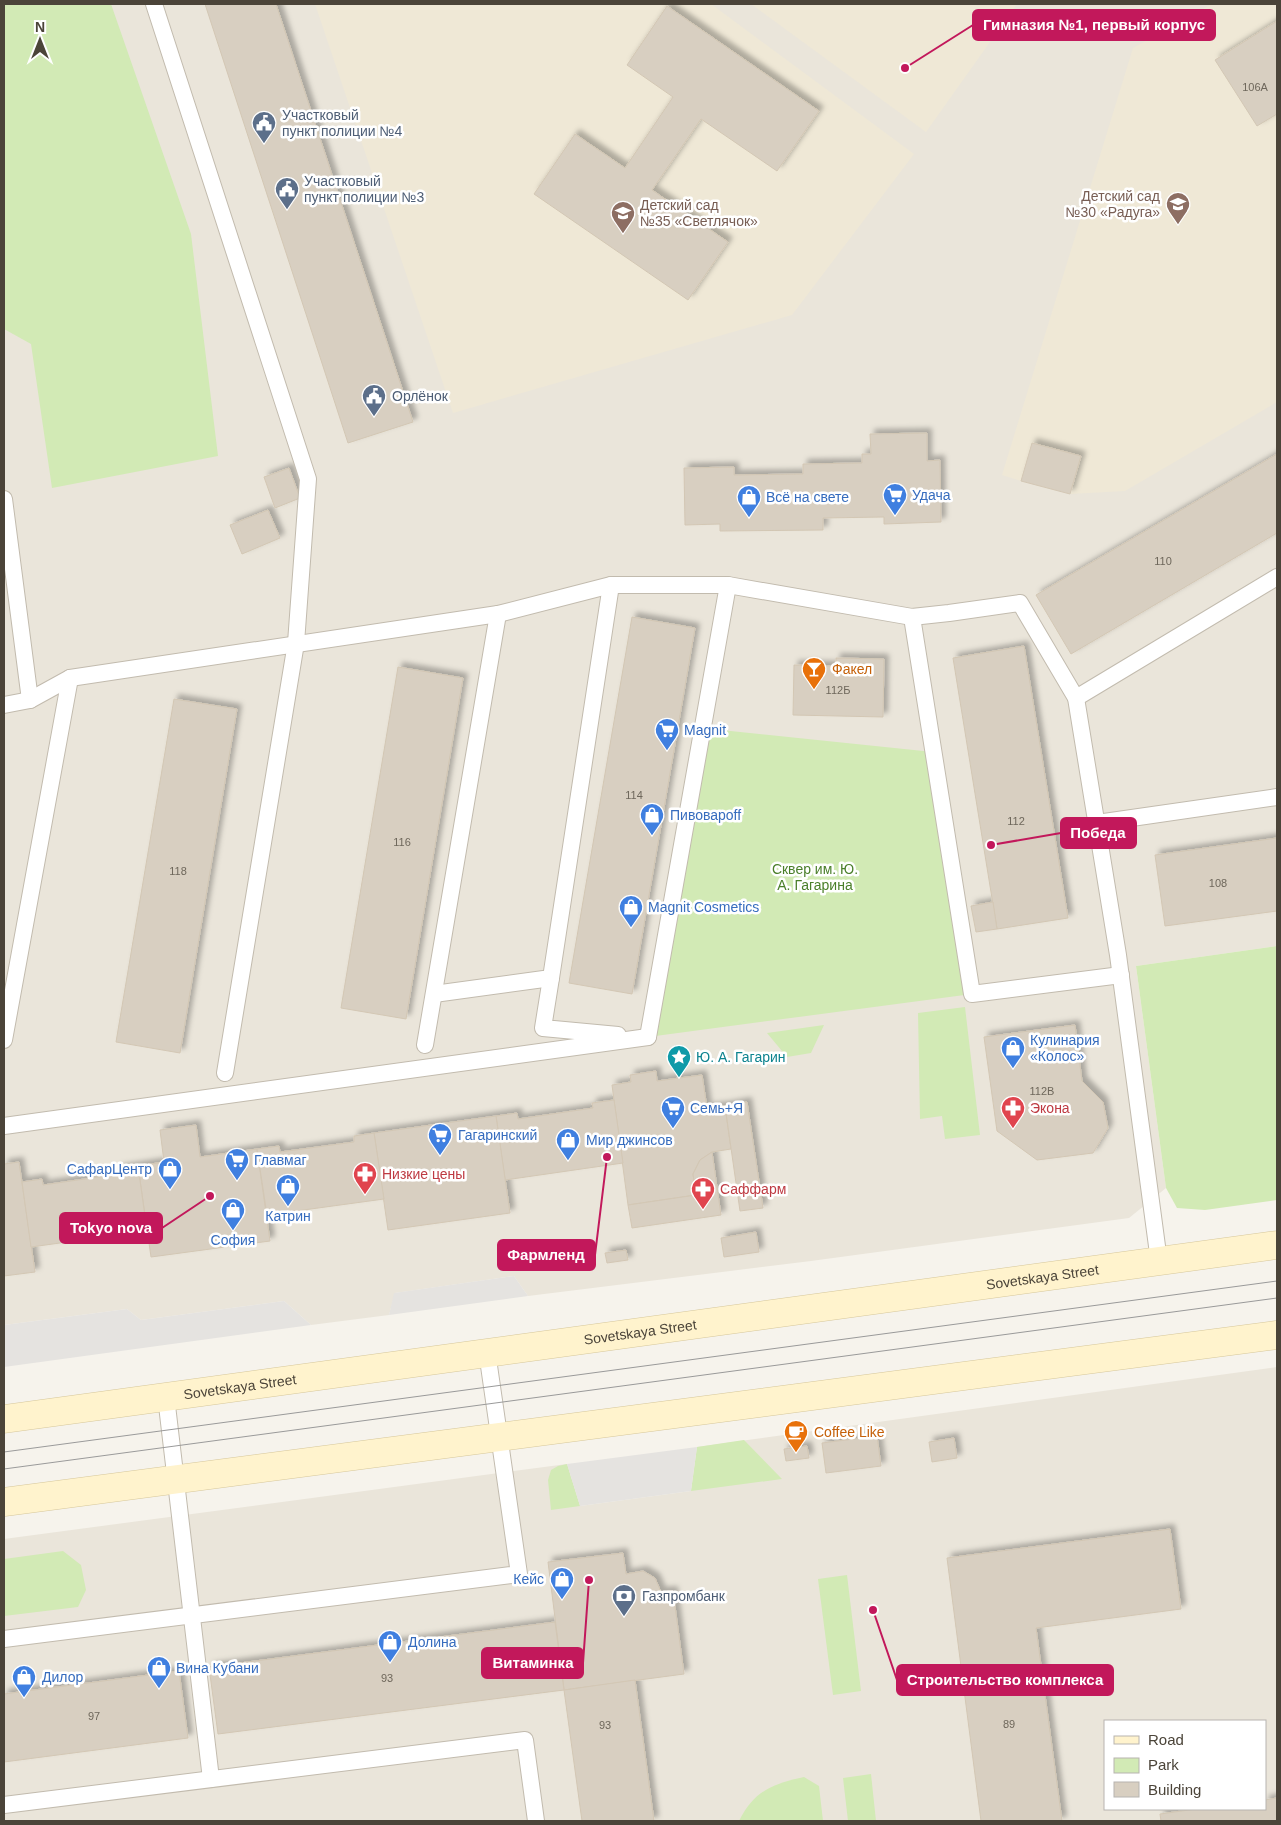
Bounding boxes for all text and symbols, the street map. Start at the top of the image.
callout: Гимназия №1, первый корпус [973,10,1215,40]
north arrow [15,15,65,65]
text: Гимназия №1, первый корпус [983,16,1205,33]
text: N [35,19,45,35]
house number: 106А [1242,81,1269,93]
place label: Участковый пункт полиции №4 [282,107,403,139]
public building icon: Участковый пункт полиции №4 [251,110,277,144]
place label: Участковый пункт полиции №3 [304,173,425,205]
public building icon: Участковый пункт полиции №3 [274,176,300,210]
place label: Детский сад №30 «Радуга» [1066,188,1160,220]
school or university icon: Детский сад №30 «Радуга» [1165,191,1191,225]
place label: Детский сад №35 «Светлячок» [640,197,758,229]
school or university icon: Детский сад №35 «Светлячок» [610,200,636,234]
public building icon: Орлёнок [361,383,387,417]
place label: Орлёнок [392,388,449,404]
supermarket icon: Удача [882,482,908,516]
shop icon: Всё на свете [736,484,762,518]
place label: Удача [912,487,951,503]
place label: Всё на свете [766,489,849,505]
house number: 110 [1154,555,1172,567]
bar icon: Факел [801,656,827,690]
place label: Факел [832,661,872,677]
house number: 112Б [826,684,850,696]
supermarket icon: Magnit [654,717,680,751]
place label: Magnit [684,722,726,738]
house number: 114 [625,789,643,801]
shop icon: Пивовароff [639,802,665,836]
place label: Пивовароff [670,807,741,823]
house number: 112 [1007,815,1025,827]
callout: Победа [1061,818,1136,848]
text: Победа [1070,824,1126,841]
house number: 116 [393,836,411,848]
park label: Сквер им. Ю. А. Гагарина [772,861,858,893]
house number: 118 [169,865,187,877]
house number: 108 [1209,877,1227,889]
shop icon: Magnit Cosmetics [618,894,644,928]
place label: Magnit Cosmetics [648,899,759,915]
place label: Кулинария «Колос» [1030,1032,1100,1064]
shop icon: Кулинария «Колос» [1000,1035,1026,1069]
place icon: Ю. А. Гагарин [666,1044,692,1078]
place label: Ю. А. Гагарин [696,1049,786,1065]
house number: 112В [1030,1085,1054,1097]
supermarket icon: Семь+Я [660,1095,686,1129]
pharmacy icon: Экона [1000,1095,1026,1129]
place label: Семь+Я [690,1100,743,1116]
place label: Экона [1030,1100,1070,1116]
supermarket icon: Гагаринский [427,1122,453,1156]
place label: Гагаринский [458,1127,537,1143]
shop icon: Мир джинсов [555,1127,581,1161]
place label: Мир джинсов [586,1132,673,1148]
supermarket icon: Главмаг [224,1147,250,1181]
place label: Главмаг [254,1152,307,1168]
shop icon: СафарЦентр [157,1156,183,1190]
place label: СафарЦентр [67,1161,152,1177]
pharmacy icon: Низкие цены [352,1161,378,1195]
place label: Низкие цены [382,1166,465,1182]
shop icon: Катрин [275,1173,301,1207]
pharmacy icon: Саффарм [690,1176,716,1210]
place label: Саффарм [720,1181,786,1197]
shop icon: София [220,1197,246,1231]
place label: Катрин [265,1208,311,1224]
callout: Tokyo nova [60,1213,162,1243]
text: Tokyo nova [70,1219,153,1236]
place label: София [211,1232,255,1248]
callout: Фармленд [498,1240,595,1270]
text: Фармленд [507,1246,585,1263]
street label: Sovetskaya Street [985,1261,1100,1293]
street label: Sovetskaya Street [583,1316,698,1348]
street label: Sovetskaya Street [182,1371,297,1402]
cafe icon: Coffee Like [783,1419,809,1453]
place label: Coffee Like [814,1424,885,1440]
shop icon: Кейс [549,1566,575,1600]
place label: Кейс [513,1571,544,1587]
bank icon: Газпромбанк [611,1583,637,1617]
place label: Газпромбанк [642,1588,726,1604]
shop icon: Долина [377,1629,403,1663]
place label: Долина [408,1634,457,1650]
callout: Витаминка [482,1648,583,1678]
text: Витаминка [493,1654,574,1671]
shop icon: Вина Кубани [146,1655,172,1689]
place label: Вина Кубани [176,1660,259,1676]
shop icon: Дилор [11,1664,37,1698]
callout: Строительство комплекса [897,1665,1113,1695]
place label: Дилор [42,1669,83,1685]
text: Строительство комплекса [907,1671,1104,1688]
house number: 93 [381,1672,393,1684]
house number: 97 [88,1710,100,1722]
house number: 89 [1003,1718,1015,1730]
house number: 93 [599,1719,611,1731]
legend [1104,1720,1266,1810]
text: Road [1148,1731,1184,1748]
text: Park [1148,1756,1179,1773]
text: Building [1148,1781,1201,1798]

